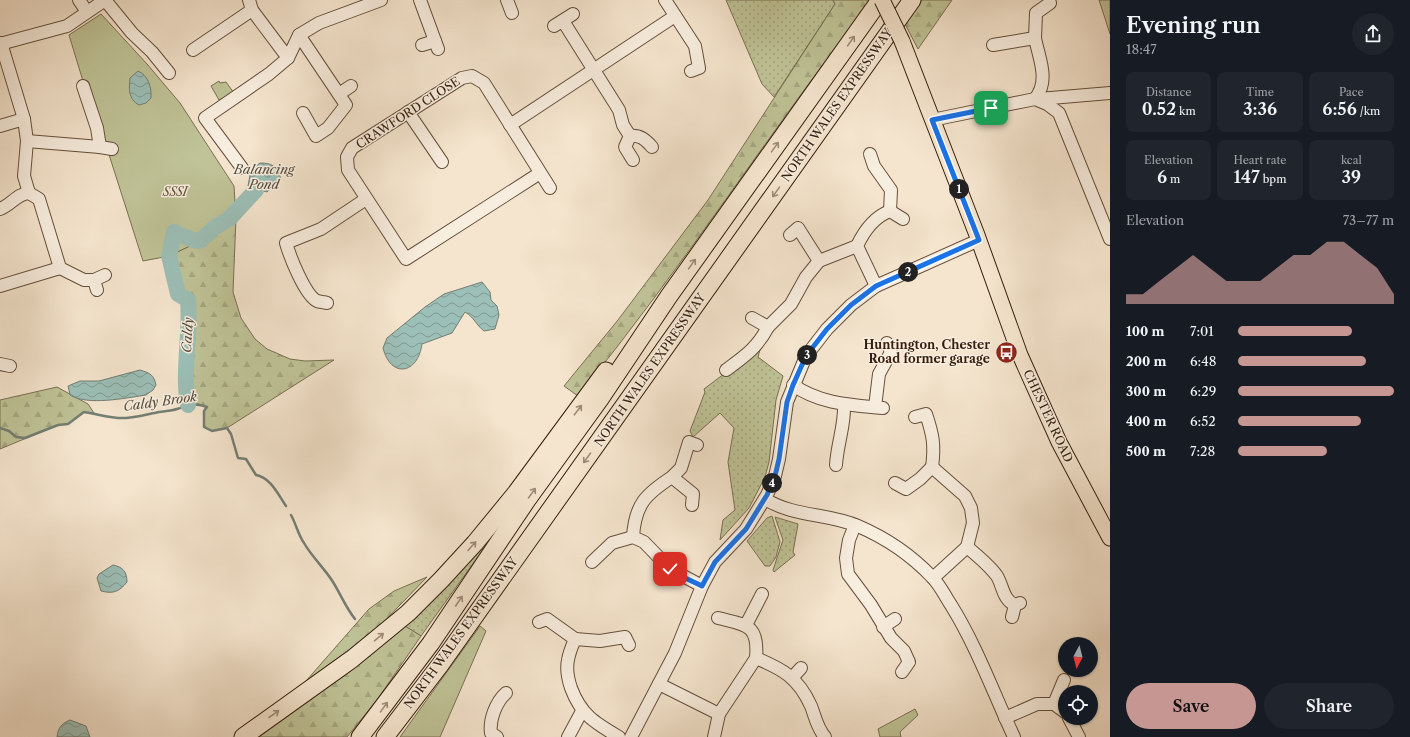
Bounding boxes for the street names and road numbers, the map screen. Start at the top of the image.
street label: NORTH WALES EXPRESSWAY [778,25,896,184]
street label: CRAWFORD CLOSE [353,73,463,152]
street label: NORTH WALES EXPRESSWAY [591,290,709,449]
street label: CHESTER ROAD [1020,367,1077,465]
street label: NORTH WALES EXPRESSWAY [401,554,521,711]

